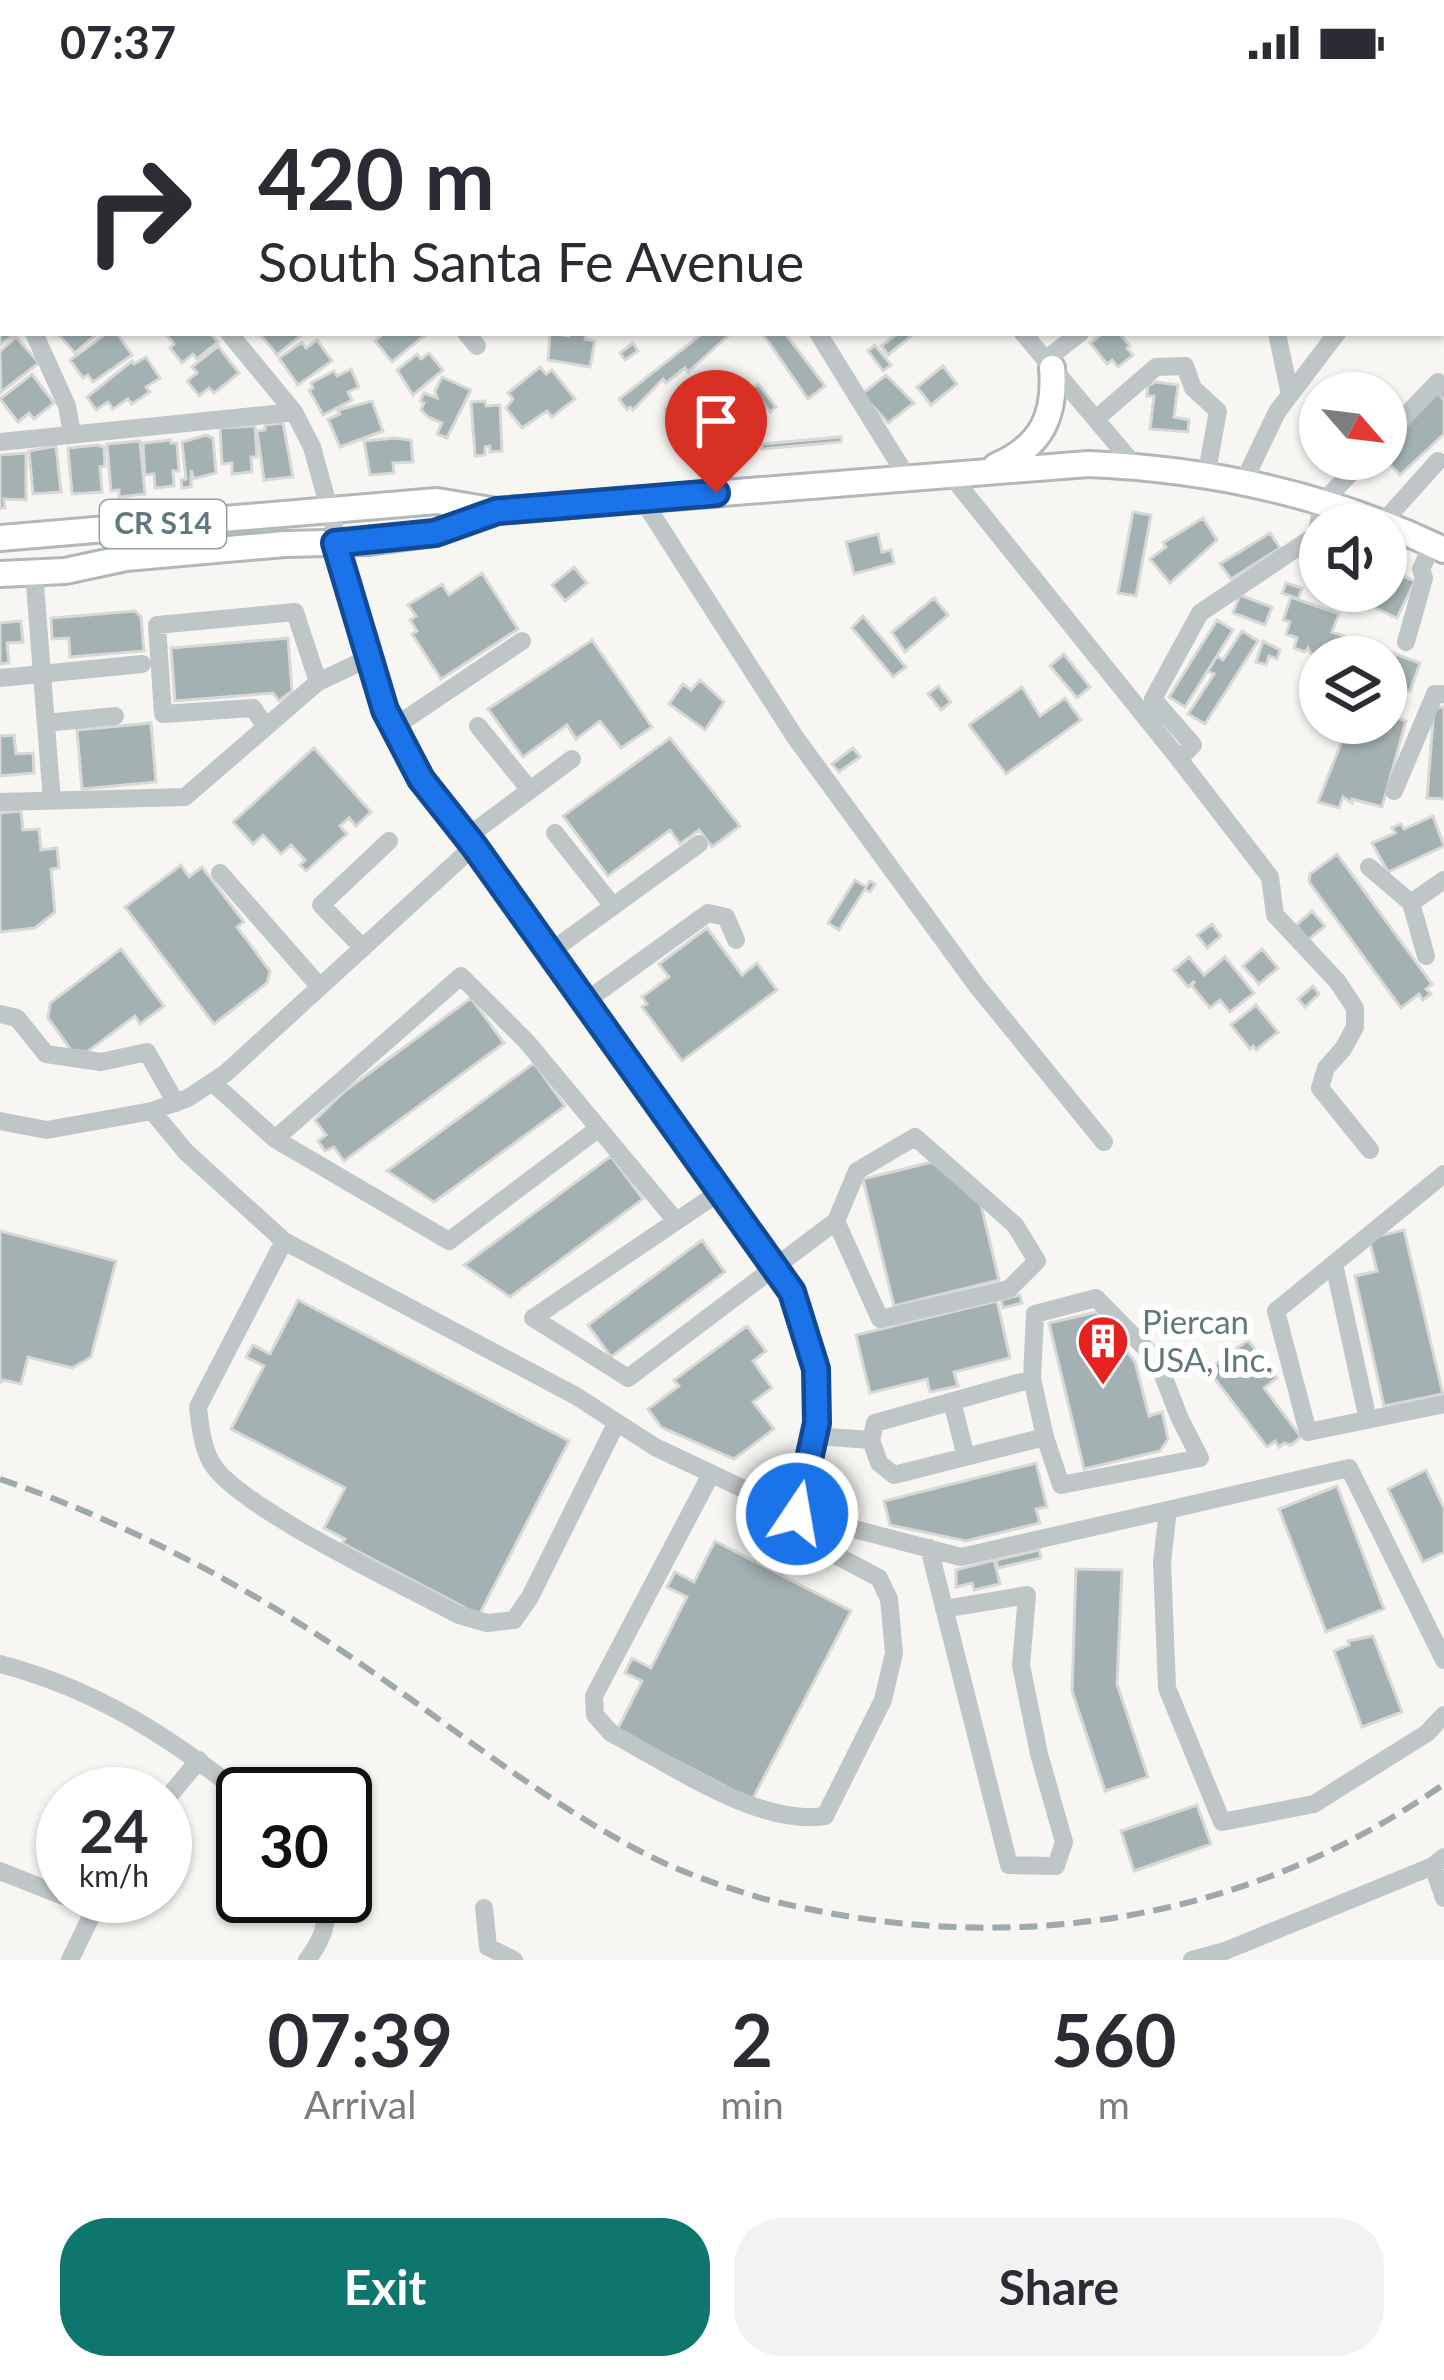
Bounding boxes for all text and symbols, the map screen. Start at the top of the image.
text: 07:37 [60,15,176,69]
text: 420 m [258,127,495,228]
icon: right [60,132,216,288]
text: South Santa Fe Avenue [258,229,804,294]
pin [665,370,767,493]
north arrow [1299,372,1407,480]
map controls [1299,372,1407,744]
icon: arrive [683,388,749,454]
road number: CR S14 [100,500,226,548]
button: sound [1299,504,1407,612]
button: layers [1299,636,1407,744]
place label: Piercan USA, Inc. [1142,1301,1273,1379]
building icon: Piercan USA, Inc. [1075,1313,1131,1387]
position arrow [734,1451,860,1577]
speed limit sign: 30 [216,1767,372,1923]
text: 24 [79,1794,149,1866]
text: km/h [79,1857,149,1893]
text: 07:39 [267,1996,453,2082]
text: 2 [731,1996,773,2082]
text: 560 [1051,1996,1176,2082]
text: Arrival [304,2081,416,2127]
text: min [721,2081,784,2127]
text: m [1098,2081,1130,2127]
button: Exit [60,2218,710,2356]
button: Share [734,2218,1384,2356]

